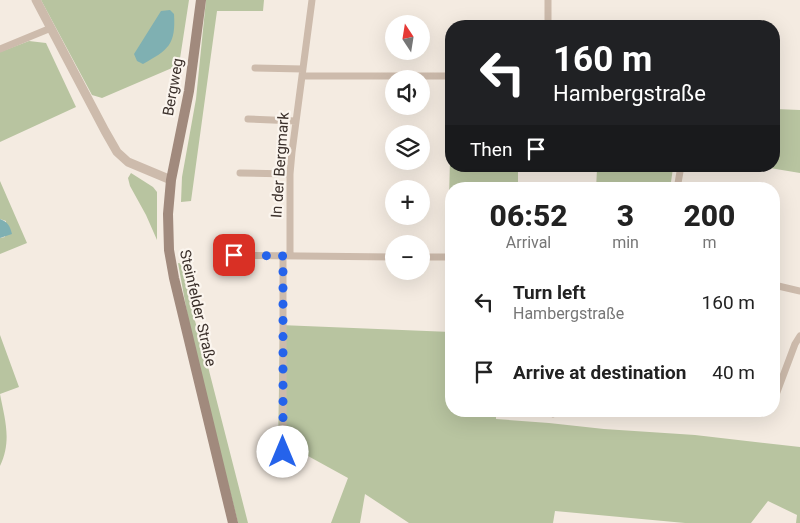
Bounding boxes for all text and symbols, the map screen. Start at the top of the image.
north arrow [385,15,430,60]
map controls [385,15,430,280]
text: 160 m [553,39,652,80]
icon: left [470,40,535,105]
street label: Bergweg [159,57,187,117]
button: sound [385,70,430,115]
text: Hambergstraße [553,81,706,106]
street label: In der Bergmark [267,111,293,218]
button: layers [385,125,430,170]
icon: arrive [522,135,550,163]
text: Then [470,138,512,161]
button: + [385,180,430,225]
text: 06:52 [490,198,568,233]
text: 3 [617,198,634,233]
text: 200 [683,198,735,233]
text: Arrival [506,233,551,252]
text: min [612,233,639,252]
text: m [702,233,716,252]
pin [213,234,255,276]
button: − [385,235,430,280]
icon: arrive [220,241,248,269]
street label: Steinfelder Straße [176,248,220,368]
text: Turn left [513,281,586,304]
icon: left [470,288,498,316]
text: 160 m [702,291,755,314]
text: Hambergstraße [513,304,624,323]
icon: arrive [470,358,498,386]
text: Arrive at destination [513,361,686,384]
text: 40 m [712,361,755,384]
position arrow [256,425,308,477]

